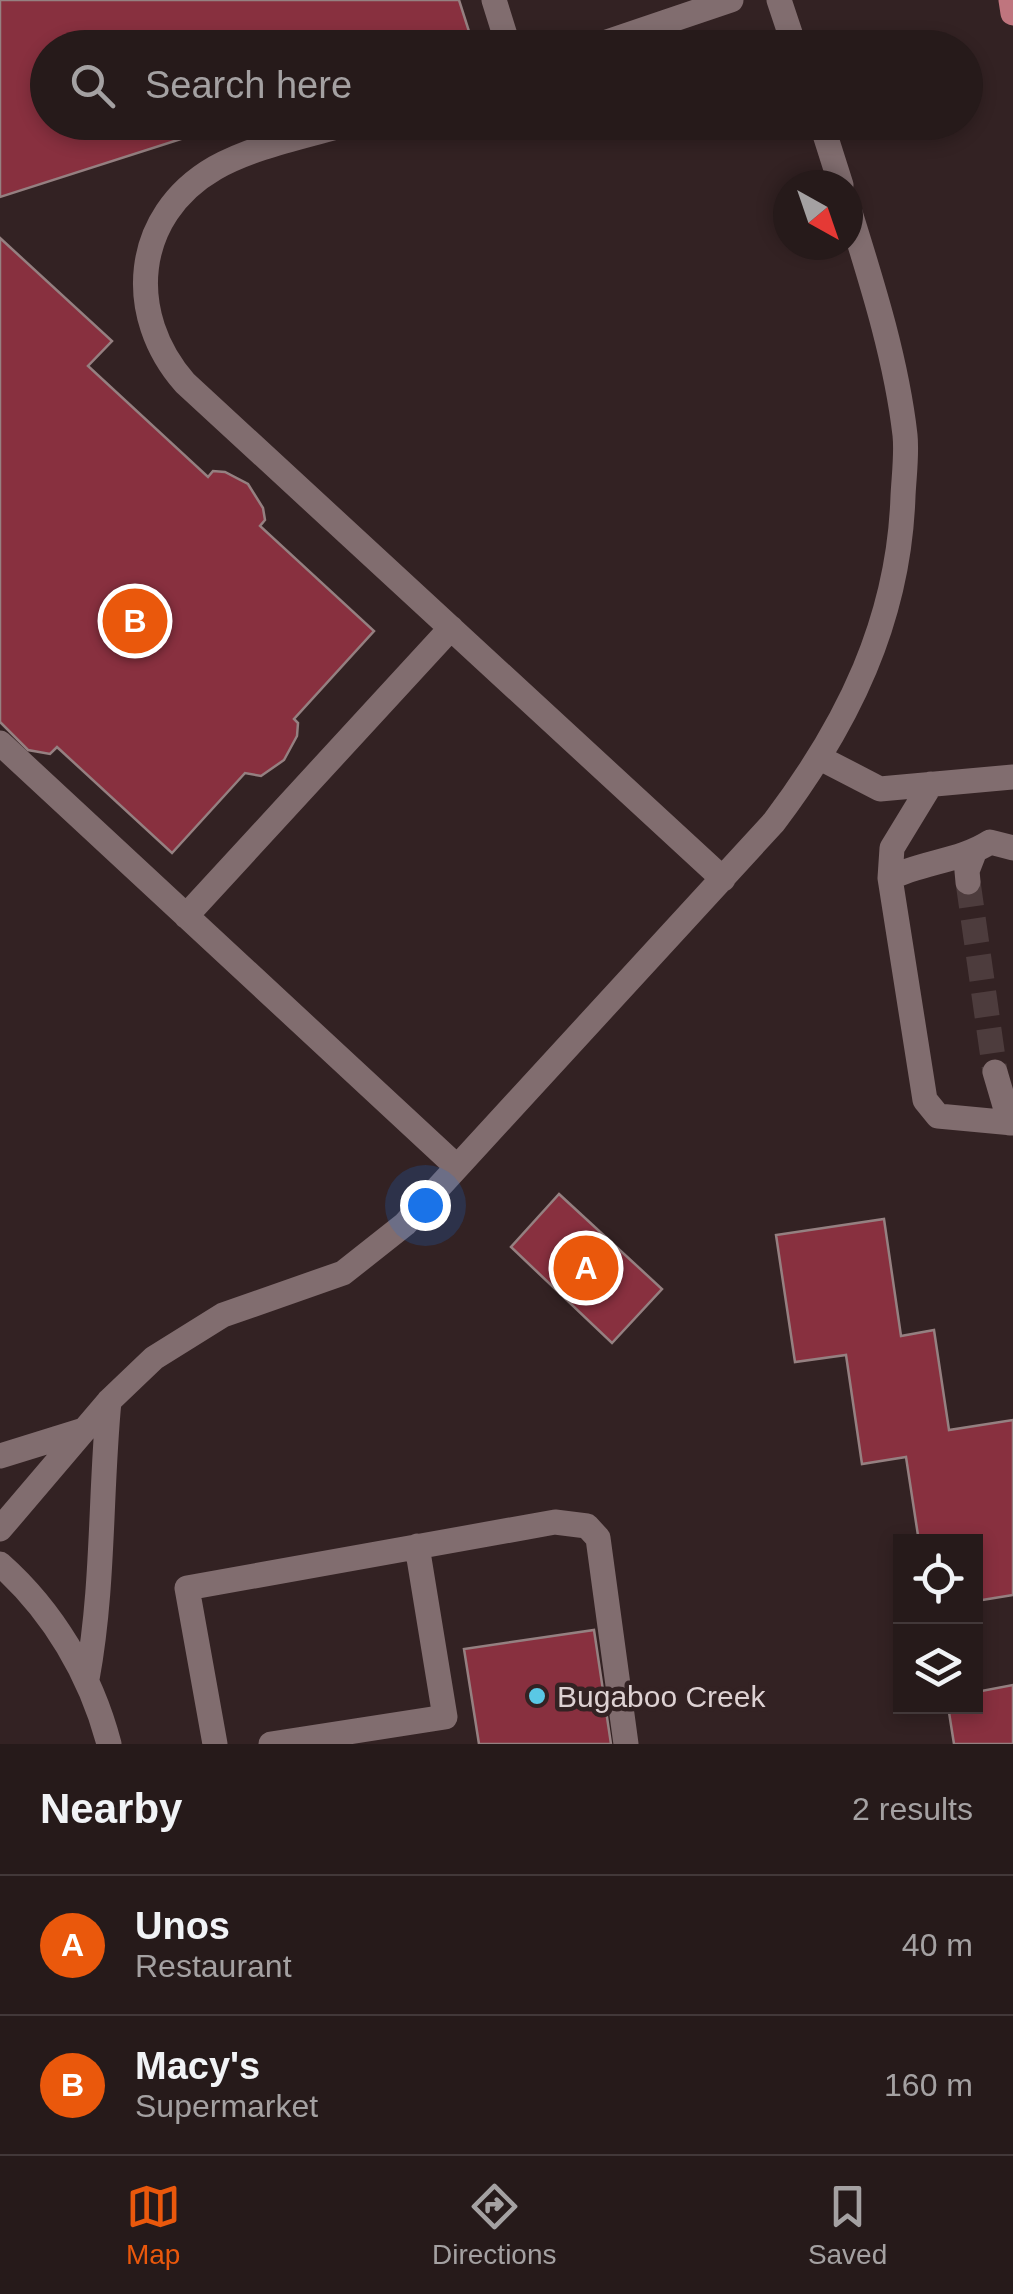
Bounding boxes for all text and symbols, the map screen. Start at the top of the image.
search box [30,30,983,140]
icon: search [65,58,120,113]
text: Search here [145,64,352,106]
north arrow [773,170,863,260]
pin: B [102,584,168,658]
your location [400,1180,451,1231]
pin: A [554,1230,618,1306]
map controls [893,1534,983,1714]
button: locate [893,1534,983,1624]
button: layers [893,1624,983,1714]
place label: Bugaboo Creek [557,1680,766,1713]
marker: Bugaboo Creek [526,1685,548,1707]
text: Nearby [40,1785,182,1832]
text: 2 results [852,1791,973,1827]
text: Unos [135,1905,230,1947]
text: A [61,1927,84,1963]
text: 40 m [902,1927,973,1963]
text: Restaurant [135,1948,292,1984]
text: Macy's [135,2045,260,2087]
text: B [61,2067,84,2103]
text: 160 m [884,2067,973,2103]
text: Supermarket [135,2088,318,2124]
tab: Map [126,2179,181,2271]
tab: Directions [432,2179,557,2271]
tab: Saved [808,2179,887,2271]

